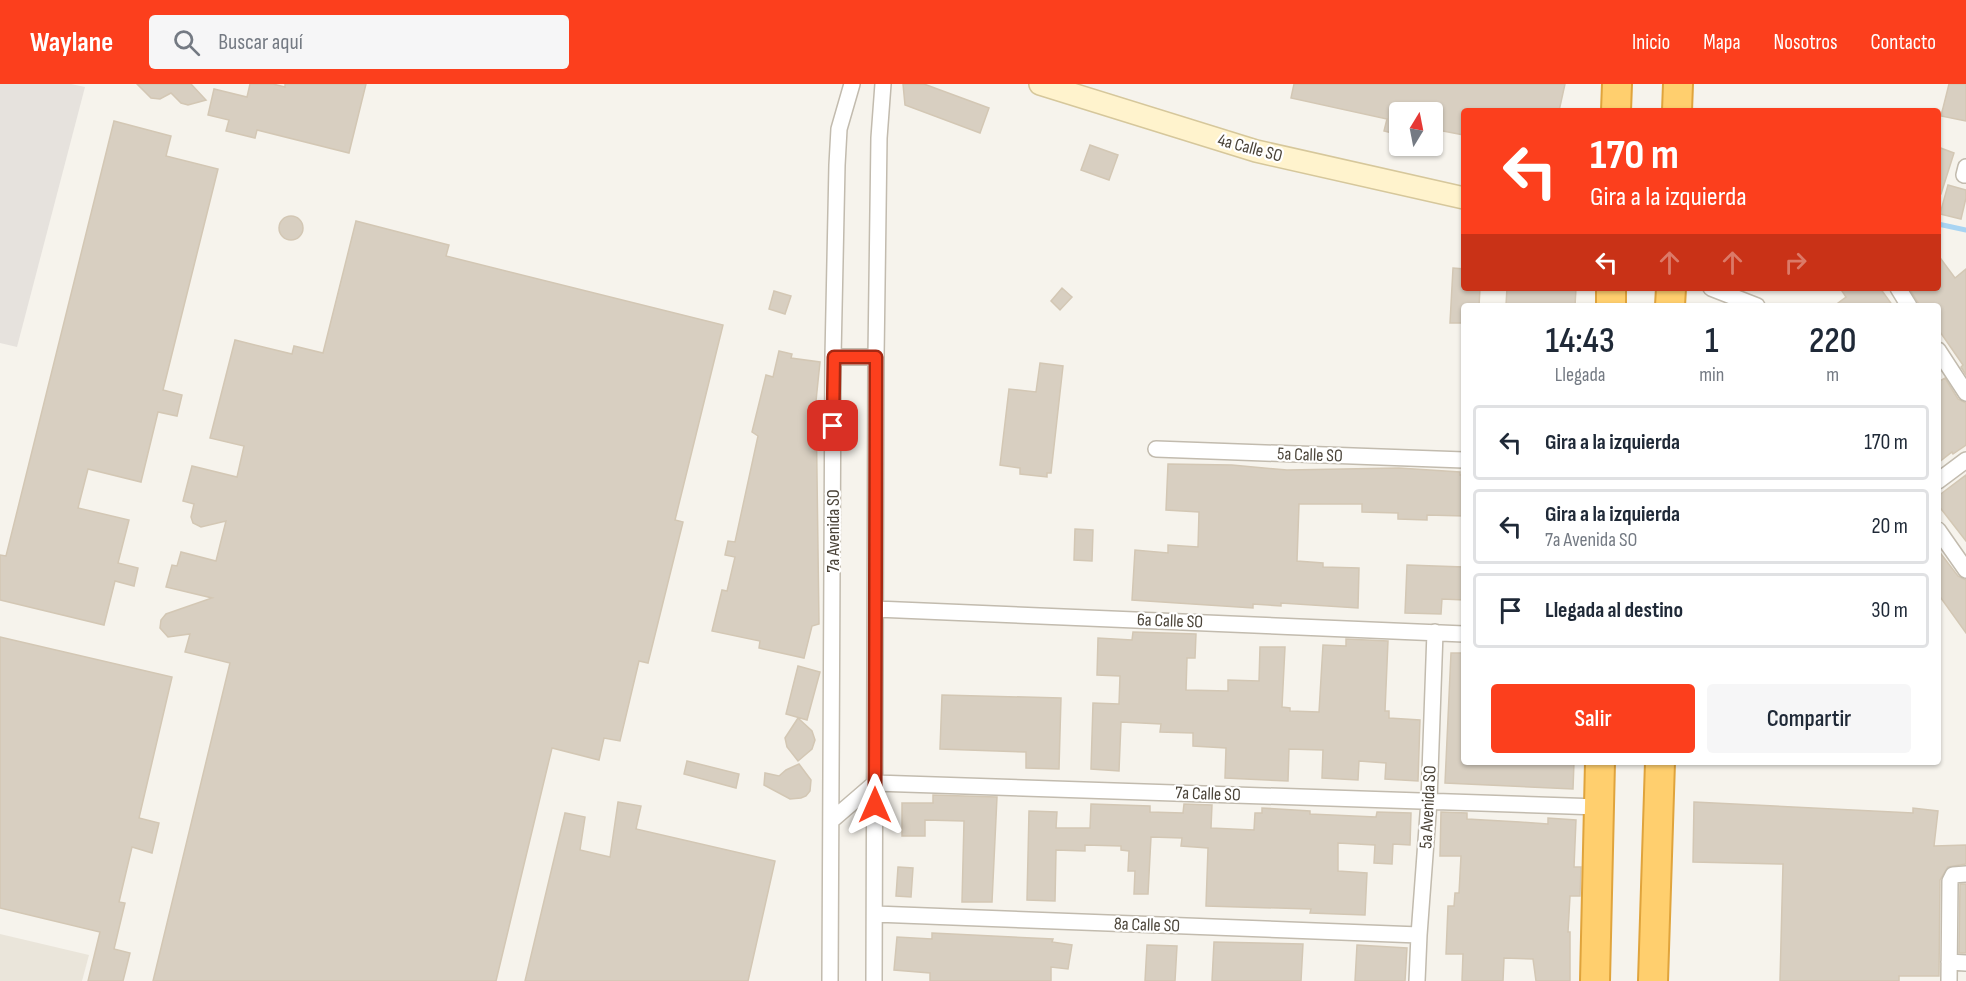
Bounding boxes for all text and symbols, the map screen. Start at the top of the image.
search box [149,15,569,69]
text: Waylane [30,26,113,59]
icon: search [170,26,203,59]
text: Buscar aquí [218,29,303,56]
text: Inicio [1632,30,1670,55]
text: Mapa [1703,30,1741,55]
text: Nosotros [1774,30,1838,55]
text: Contacto [1871,30,1936,55]
north arrow [1389,102,1443,156]
map controls [1389,102,1443,156]
street label: 4a Calle SO [1215,129,1285,167]
text: 170 m [1590,130,1679,181]
icon: left [1491,132,1569,210]
text: Gira a la izquierda [1590,181,1747,213]
icon: left [1590,246,1623,279]
icon: ahead [1653,246,1686,279]
icon: ahead [1716,246,1749,279]
icon: right [1779,246,1812,279]
text: 14:43 [1546,320,1615,363]
text: 1 [1705,320,1719,363]
text: 220 [1809,320,1856,363]
text: Llegada [1555,363,1605,387]
text: min [1699,363,1724,387]
text: m [1826,363,1839,387]
pin [807,400,858,451]
icon: arrive [816,409,849,442]
icon: left [1494,426,1527,459]
text: Gira a la izquierda [1545,429,1680,456]
text: 170 m [1864,429,1908,456]
street label: 5a Calle SO [1277,443,1343,467]
street label: 7a Avenida SO [823,489,844,573]
text: Gira a la izquierda [1545,501,1680,528]
icon: left [1494,510,1527,543]
text: 20 m [1872,513,1908,540]
text: 7a Avenida SO [1545,528,1637,552]
icon: arrive [1494,594,1527,627]
text: Llegada al destino [1545,597,1683,624]
text: 30 m [1871,597,1908,624]
street label: 6a Calle SO [1136,609,1204,633]
button: Salir [1491,684,1695,753]
button: Compartir [1707,684,1911,753]
street label: 5a Avenida SO [1415,765,1441,849]
position arrow [843,773,907,837]
street label: 7a Calle SO [1175,782,1241,806]
street label: 8a Calle SO [1113,913,1181,937]

